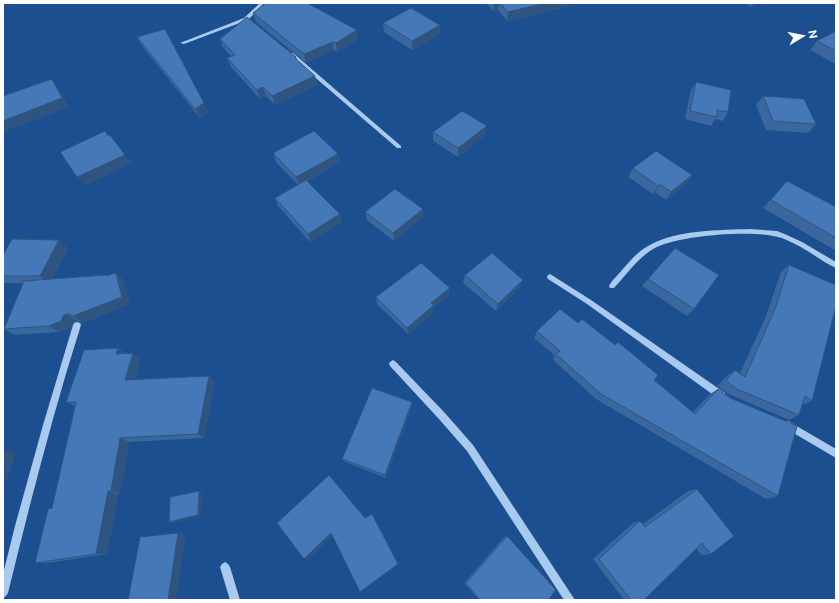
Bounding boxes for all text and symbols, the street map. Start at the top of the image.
north arrow [783,16,823,56]
text: N [806,29,820,40]

